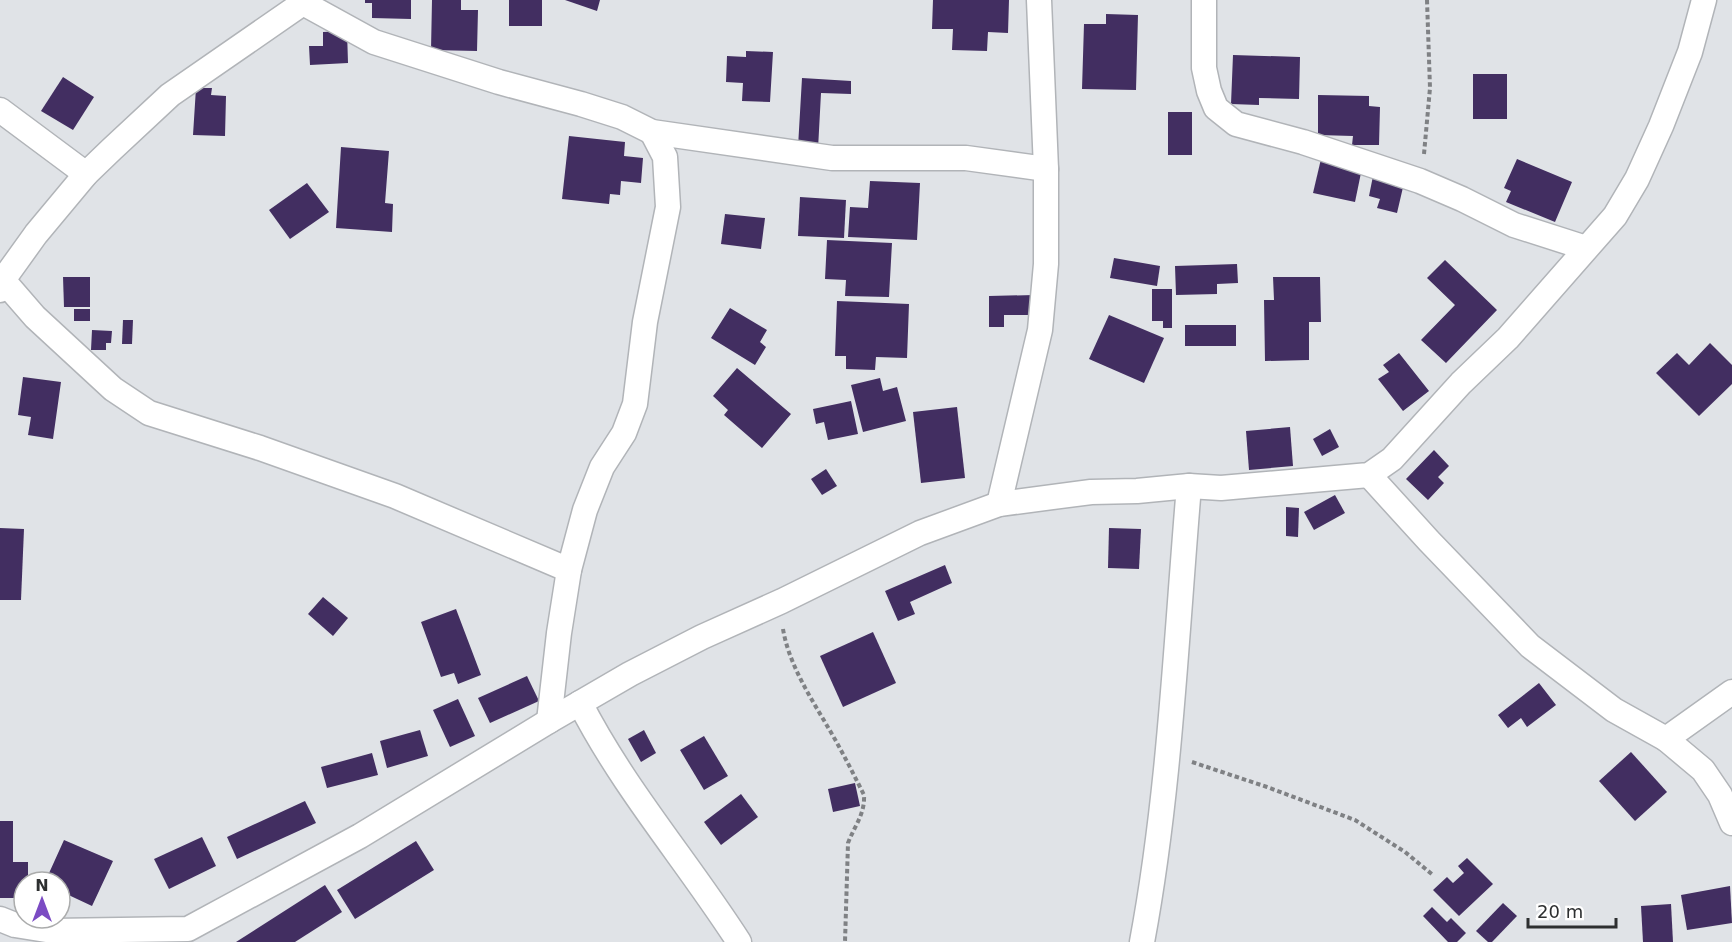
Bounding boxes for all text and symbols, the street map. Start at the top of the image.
north arrow [12,870,72,930]
text: N [35,876,49,895]
scale bar [1528,891,1616,929]
text: 20 m [1537,901,1583,922]

